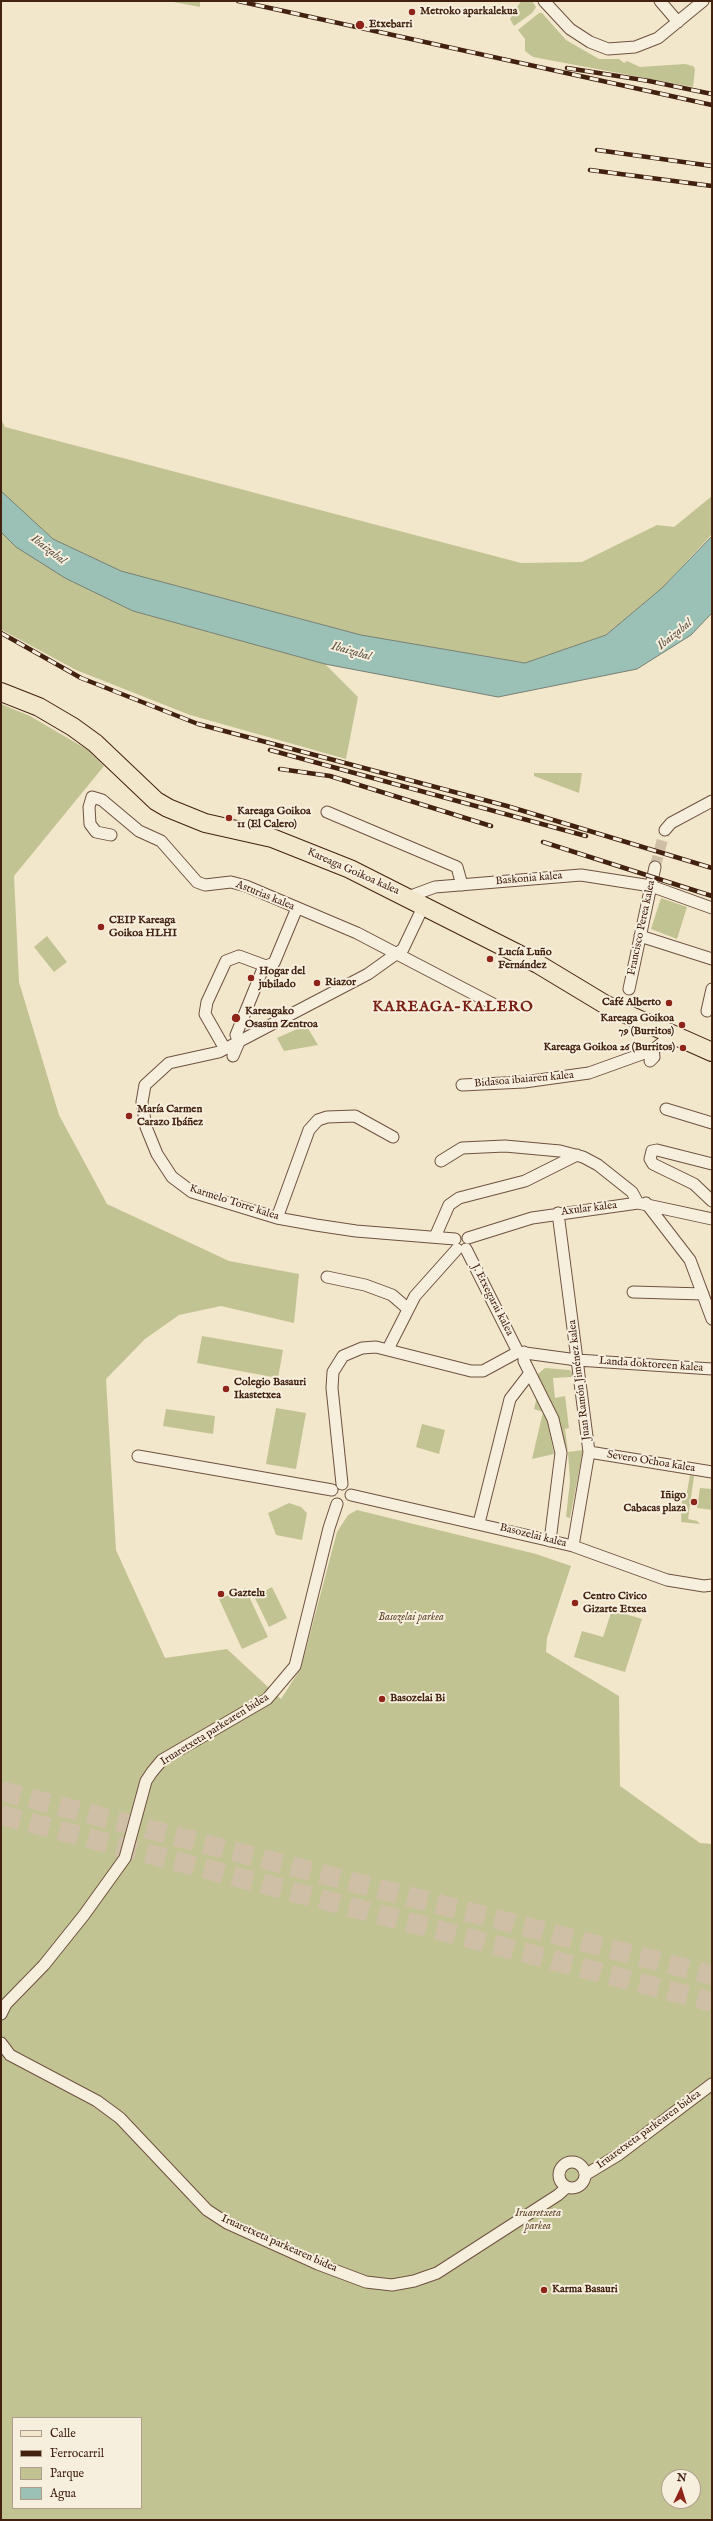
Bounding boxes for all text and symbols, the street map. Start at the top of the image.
place label: Metroko aparkalekua [420,5,518,19]
marker: Metroko aparkalekua [407,7,417,17]
place label: Etxebarri [369,18,412,32]
marker: Etxebarri [354,19,366,31]
water label: Ibaizabal [27,532,69,568]
water label: Ibaizabal [655,617,695,653]
water label: Ibaizabal [329,639,373,665]
place label: Kareaga Goikoa 11 (El Calero) [237,805,311,831]
marker: Kareaga Goikoa 11 (El Calero) [224,813,234,823]
street label: Kareaga Goikoa kalea [305,846,401,898]
street label: Baskonia kalea [495,870,563,888]
street label: Asturias kalea [234,878,296,914]
street label: Francisco Perea kalea [625,879,659,977]
place label: CEIP Kareaga Goikoa HLHI [109,914,177,940]
marker: CEIP Kareaga Goikoa HLHI [96,922,106,932]
place label: Lucía Luño Fernández [498,946,552,972]
marker: Lucía Luño Fernández [485,954,495,964]
place label: Hogar del jubilado [259,965,305,991]
marker: Hogar del jubilado [246,973,256,983]
place label: Riazor [325,976,356,990]
marker: Riazor [312,978,322,988]
place label: Café Alberto [602,996,661,1010]
marker: Café Alberto [664,998,674,1008]
district label: KAREAGA-KALERO [372,999,534,1017]
place label: Kareagako Osasun Zentroa [245,1005,318,1031]
marker: Kareagako Osasun Zentroa [230,1012,242,1024]
place label: Kareaga Goikoa 79 (Burritos) [600,1012,674,1038]
marker: Kareaga Goikoa 79 (Burritos) [677,1020,687,1030]
place label: Kareaga Goikoa 26 (Burritos) [544,1041,675,1055]
marker: Kareaga Goikoa 26 (Burritos) [678,1043,688,1053]
street label: Bidasoa ibaiaren kalea [474,1069,574,1091]
place label: María Carmen Carazo Ibáñez [137,1103,203,1129]
marker: María Carmen Carazo Ibáñez [124,1111,134,1121]
street label: Karmelo Torre kalea [188,1182,280,1224]
street label: Axular kalea [560,1199,618,1219]
street label: J. Etxegarai kalea [468,1262,516,1338]
street label: Juan Ramón Jiménez kalea [566,1319,594,1441]
street label: Landa doktoreen kalea [598,1355,704,1375]
place label: Colegio Basauri Ikastetxea [234,1376,306,1402]
marker: Colegio Basauri Ikastetxea [221,1384,231,1394]
street label: Severo Ochoa kalea [606,1449,696,1475]
place label: Iñigo Cabacas plaza [623,1489,686,1515]
marker: Iñigo Cabacas plaza [689,1497,699,1507]
street label: Basozelai kalea [498,1521,568,1551]
place label: Gaztelu [229,1587,265,1601]
marker: Gaztelu [216,1589,226,1599]
place label: Centro Civico Gizarte Etxea [583,1590,647,1616]
marker: Centro Civico Gizarte Etxea [570,1598,580,1608]
park label: Basozelai parkea [378,1611,444,1625]
street label: Iruaretxeta parkearen bidea [158,1691,272,1769]
place label: Basozelai Bi [390,1692,445,1706]
marker: Basozelai Bi [377,1694,387,1704]
street label: Iruaretxeta parkearen bidea [594,2088,704,2172]
park label: Iruaretxeta parkea [515,2207,561,2233]
street label: Iruaretxeta parkearen bidea [219,2212,339,2276]
place label: Karma Basauri [552,2283,618,2297]
marker: Karma Basauri [539,2285,549,2295]
legend [12,2417,142,2509]
text: Calle [50,2426,76,2441]
text: Ferrocarril [50,2446,104,2461]
text: Parque [50,2466,84,2481]
north arrow [661,2469,701,2509]
text: N [677,2471,687,2485]
text: Agua [50,2486,76,2501]

